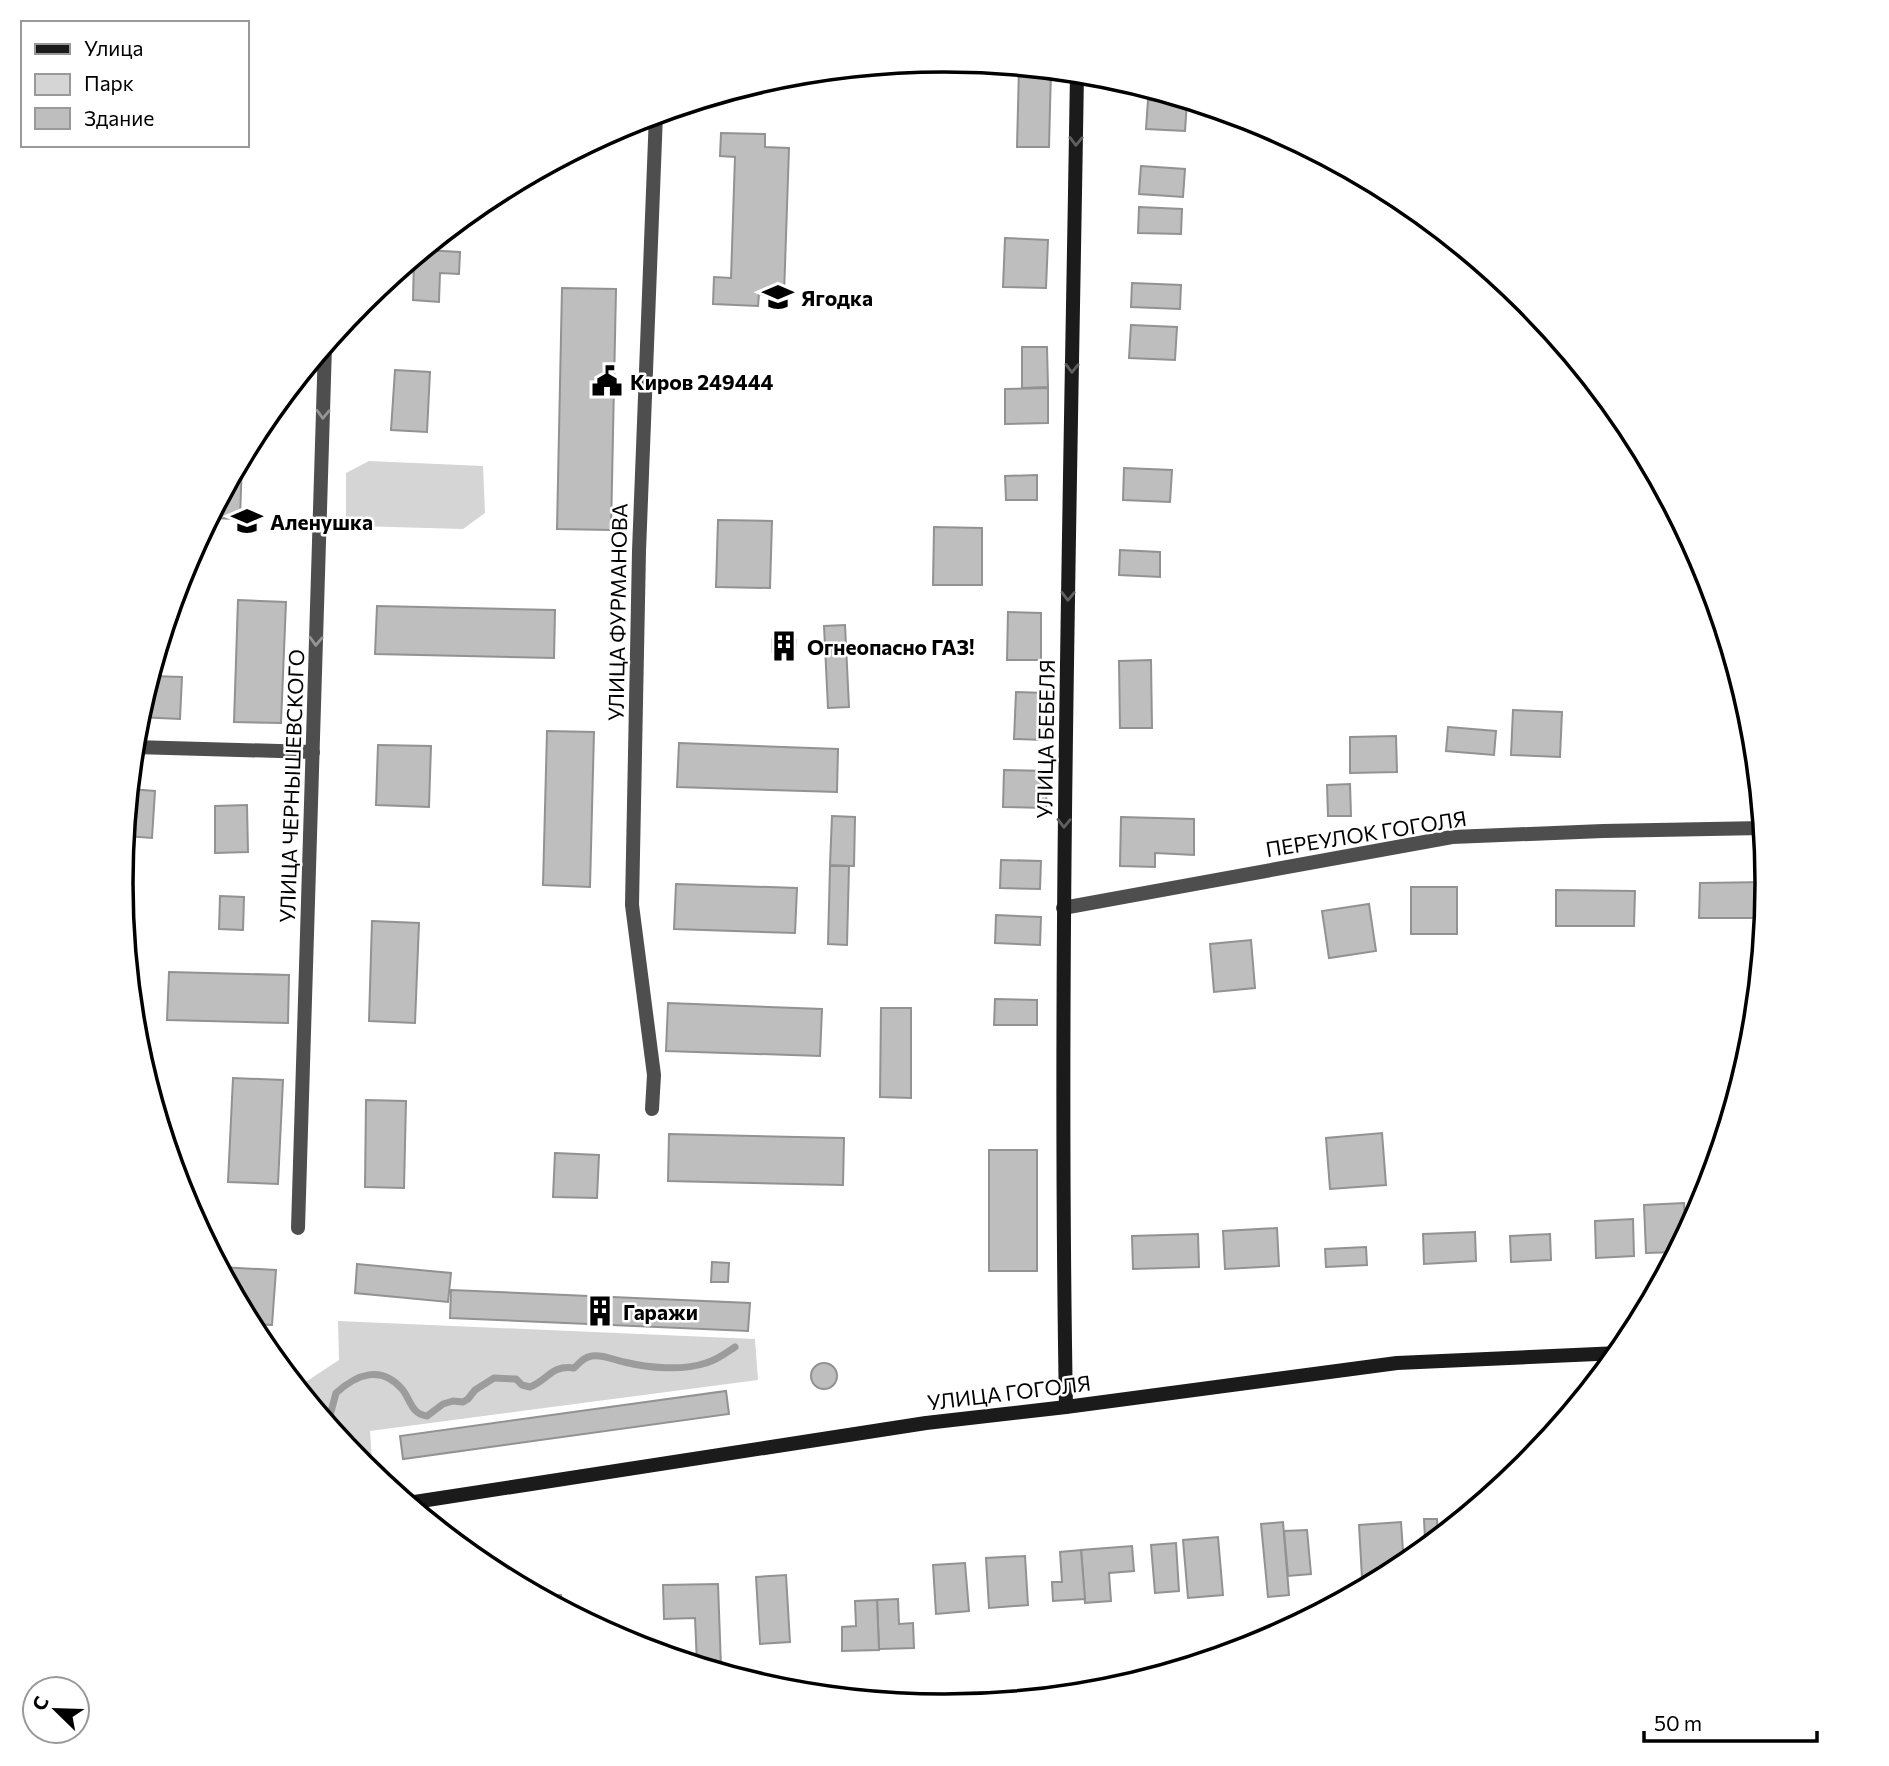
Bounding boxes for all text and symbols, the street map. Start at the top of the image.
legend [21,21,248,147]
text: Улица [84,35,143,60]
text: Парк [84,70,134,95]
text: Здание [84,105,154,130]
one-way arrow [1068,136,1084,147]
school or university icon: Ягодка [761,280,795,314]
place label: Ягодка [801,285,873,310]
one-way arrow [1065,363,1080,374]
public building icon: Киров 249444 [590,364,624,398]
place label: Киров 249444 [630,369,774,394]
one-way arrow [315,409,331,420]
street label: УЛИЦА ФУРМАНОВА [603,503,631,721]
school or university icon: Аленушка [230,504,264,538]
place label: Аленушка [270,509,373,534]
one-way arrow [1061,591,1076,602]
building icon: Огнеопасно ГАЗ! [767,629,801,663]
place label: Огнеопасно ГАЗ! [807,634,975,659]
one-way arrow [309,636,324,647]
street label: УЛИЦА ЧЕРНЫШЕВСКОГО [274,649,308,923]
street label: УЛИЦА БЕБЕЛЯ [1031,659,1059,819]
street label: ПЕРЕУЛОК ГОГОЛЯ [1264,805,1468,861]
one-way arrow [1057,818,1072,829]
building icon: Гаражи [583,1294,617,1328]
place label: Гаражи [623,1299,698,1324]
street label: УЛИЦА ГОГОЛЯ [926,1370,1092,1414]
north arrow [21,1675,91,1745]
text: С [27,1693,53,1714]
scale bar [1644,1700,1817,1744]
text: 50 m [1654,1710,1702,1735]

